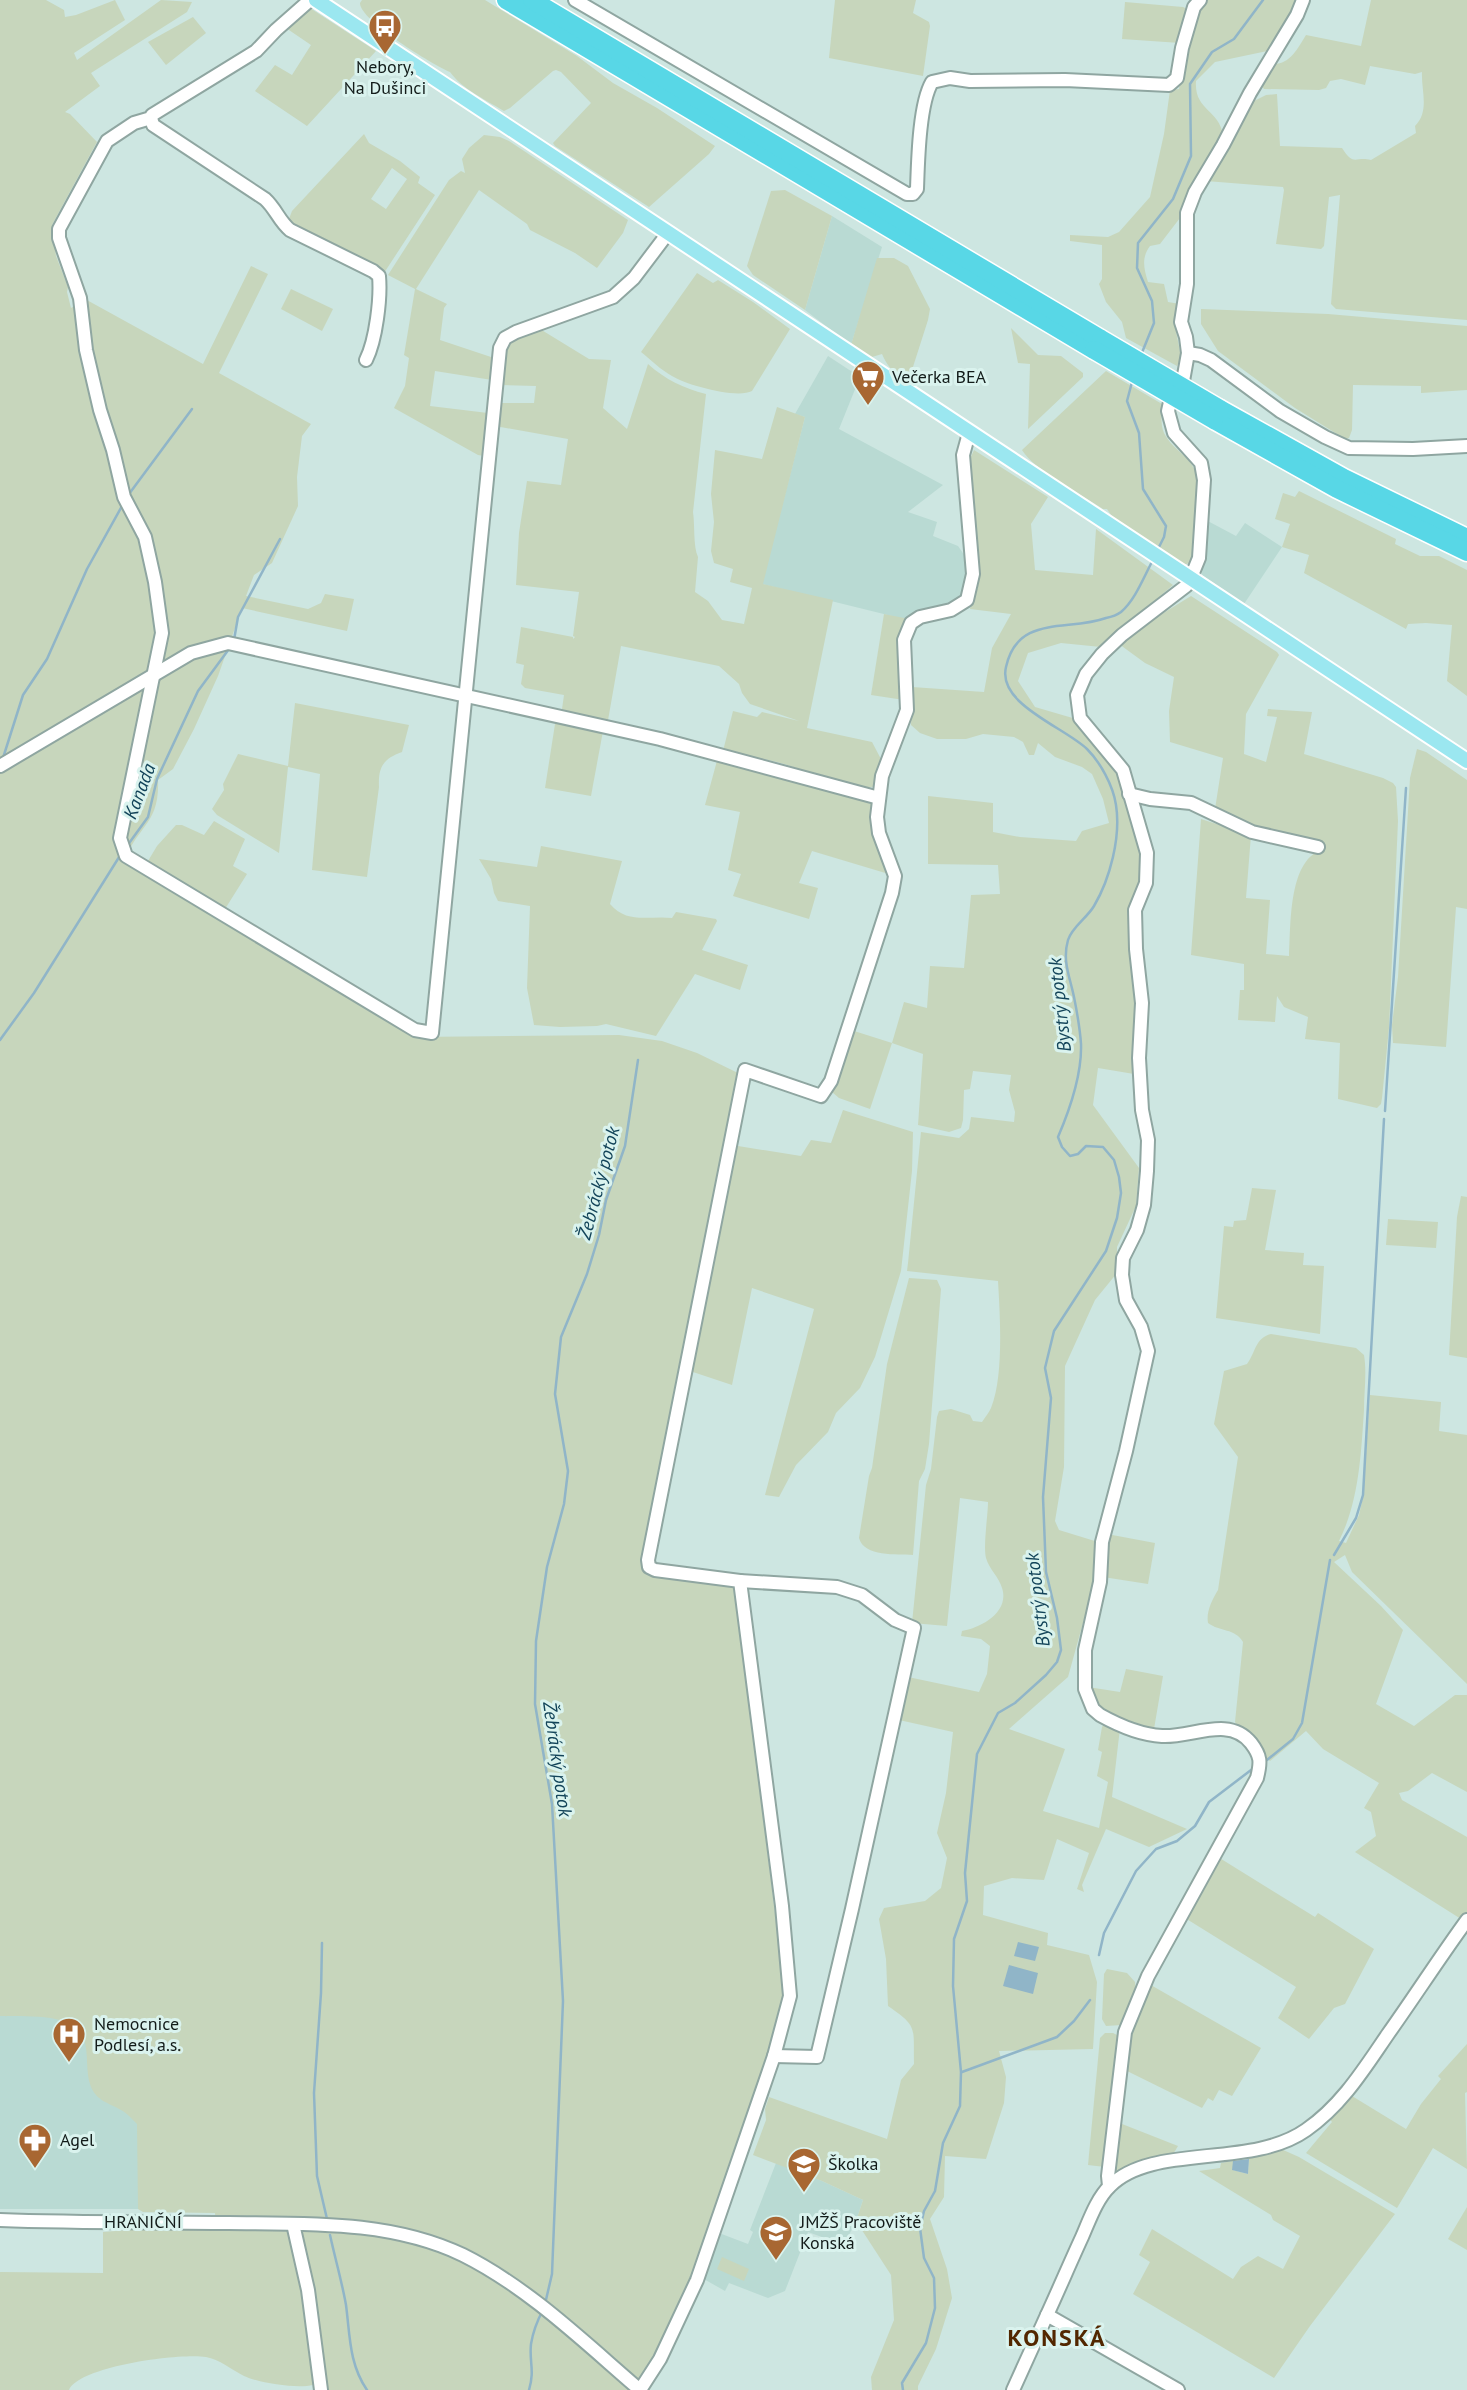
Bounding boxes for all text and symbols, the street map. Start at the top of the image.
bus stop icon: Nebory, Na Dušinci [366,7,404,56]
place label: Nebory, Na Dušinci [344,55,426,99]
supermarket icon: Večerka BEA [849,358,887,407]
place label: Večerka BEA [891,365,987,388]
water label: Kanada [117,759,161,822]
water label: Bystrý potok [1042,955,1076,1053]
water label: Žebrácký potok [571,1122,625,1243]
water label: Bystrý potok [1019,1550,1055,1648]
water label: Žebrácký potok [538,1699,578,1820]
place label: Nemocnice Podlesí, a.s. [94,2012,181,2056]
hospital icon: Nemocnice Podlesí, a.s. [50,2015,88,2064]
pharmacy icon: Agel [16,2121,54,2170]
place label: Agel [60,2128,95,2151]
school or university icon: Školka [785,2145,823,2194]
place label: Školka [828,2152,878,2175]
street label: HRANIČNÍ [104,2210,183,2233]
place label: JMŽŠ Pracoviště Konská [799,2210,921,2254]
school or university icon: JMŽŠ Pracoviště Konská [757,2213,795,2262]
district label: KONSKÁ [1008,2322,1106,2353]

